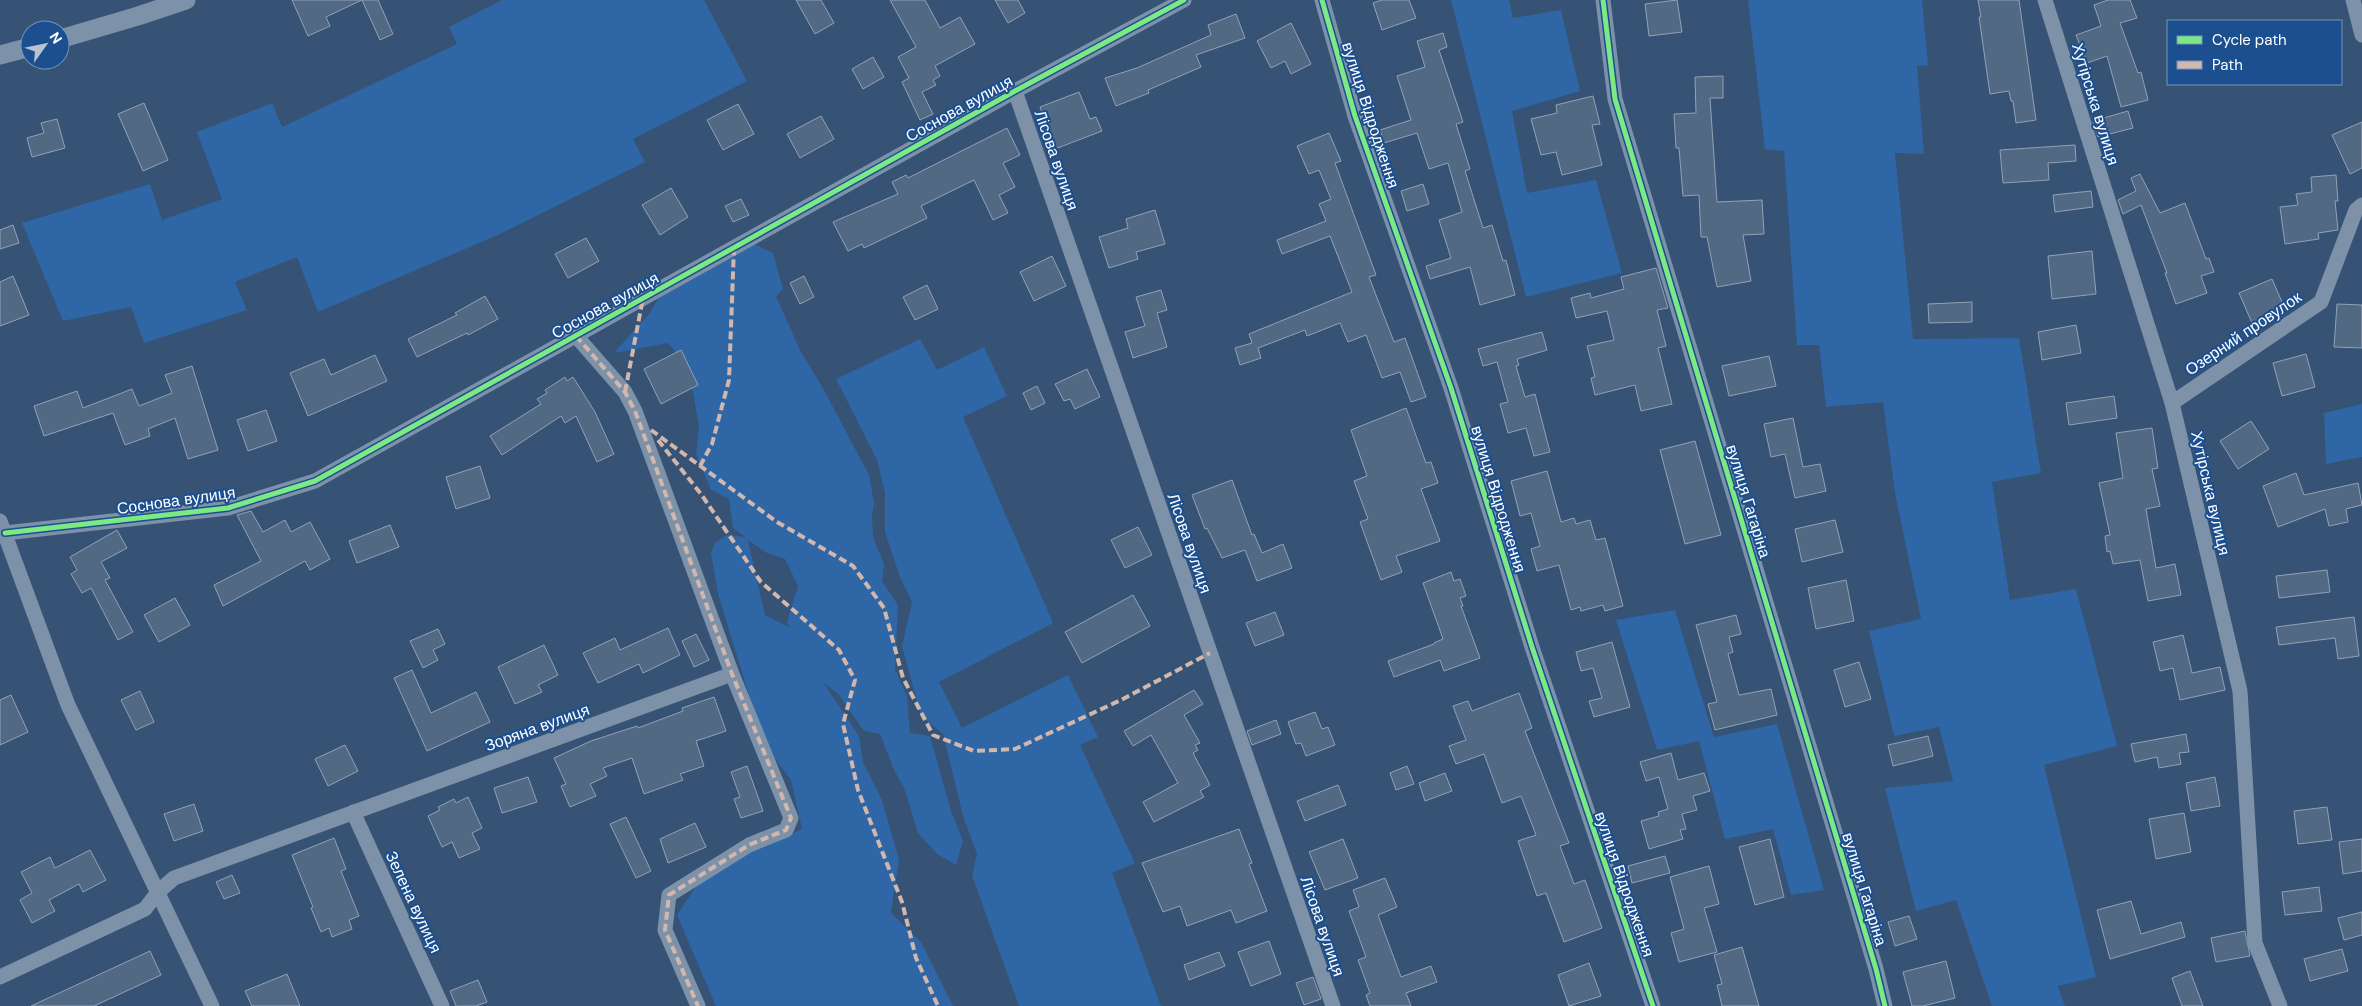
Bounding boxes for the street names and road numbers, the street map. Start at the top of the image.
street label: вулиця Відродження [1337,39,1404,191]
street label: Хутірська вулиця [2067,40,2124,168]
street label: Соснова вулиця [902,70,1017,147]
street label: Лісова вулиця [1030,107,1083,213]
street label: Соснова вулиця [548,267,663,344]
street label: Озерний провулок [2181,286,2306,380]
street label: вулиця Відродження [1466,423,1531,575]
street label: Хутірська вулиця [2186,429,2235,557]
street label: вулиця Гагаріна [1721,442,1776,560]
street label: Соснова вулиця [115,482,237,519]
street label: Лісова вулиця [1163,490,1216,596]
street label: Зоряна вулиця [482,699,592,756]
street label: вулиця Відродження [1590,809,1659,960]
street label: вулиця Гагаріна [1837,830,1892,948]
street label: Зелена вулиця [381,848,446,957]
street label: Лісова вулиця [1296,873,1349,979]

